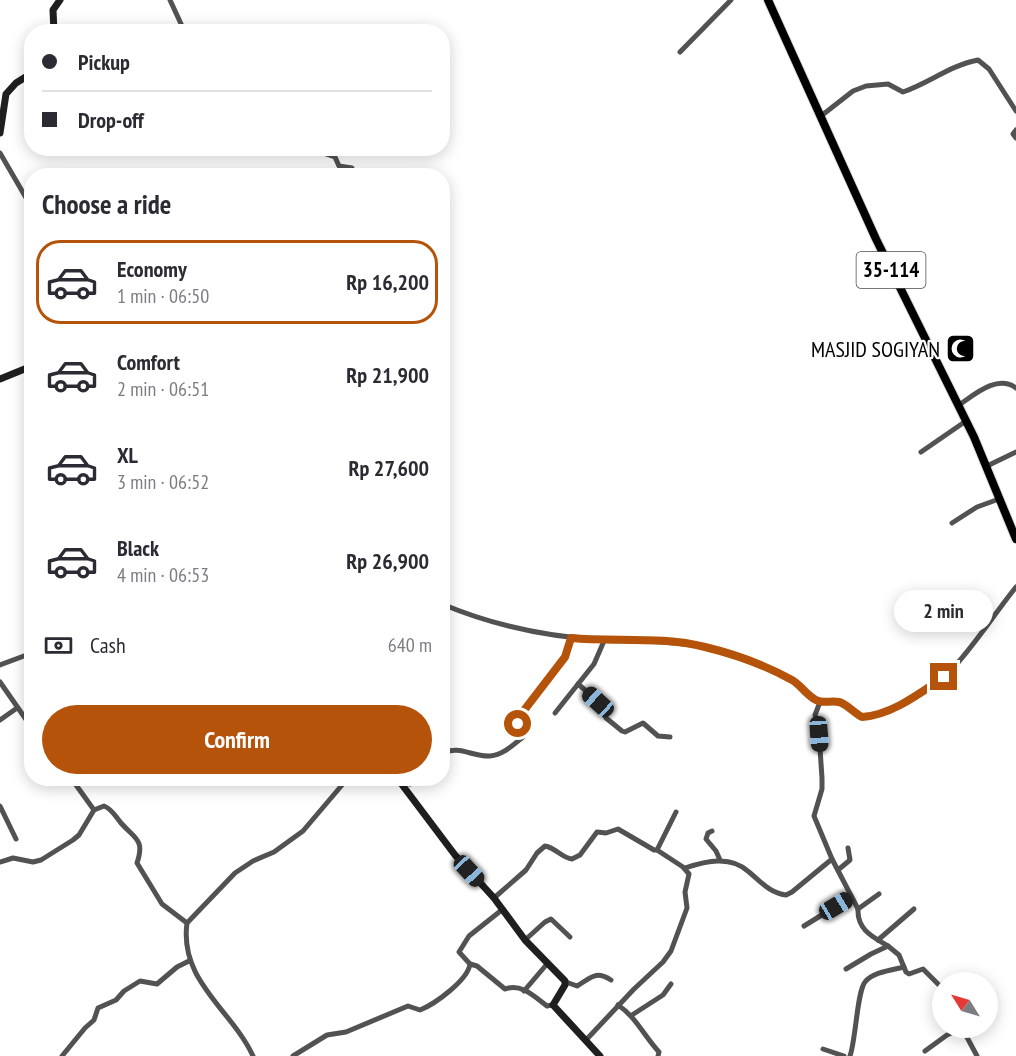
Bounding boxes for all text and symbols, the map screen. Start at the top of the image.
text: Pickup [78,48,130,76]
text: Drop-off [78,106,144,134]
text: Choose a ride [42,187,171,221]
road number: 35-114 [856,252,926,288]
icon: car [45,255,99,309]
text: Economy [117,255,187,283]
text: Rp 16,200 [346,268,429,296]
text: 1 min · 06:50 [117,283,209,309]
mosque icon: MASJID SOGIYAN [945,333,977,365]
place label: MASJID SOGIYAN [811,335,940,363]
icon: car [45,348,99,402]
text: Comfort [117,348,180,376]
text: Rp 21,900 [346,361,429,389]
text: 2 min · 06:51 [117,376,209,402]
icon: car [45,441,99,495]
text: XL [117,441,138,469]
text: Rp 27,600 [348,454,429,482]
text: 3 min · 06:52 [117,469,209,495]
icon: car [45,534,99,588]
text: Black [117,534,159,562]
text: Rp 26,900 [346,547,429,575]
text: 4 min · 06:53 [117,562,209,588]
callout: 2 min [894,590,994,632]
text: 2 min [923,598,964,624]
icon: cash [42,629,75,662]
text: Cash [90,631,126,659]
text: 640 m [388,632,432,658]
route end [930,663,957,690]
car [579,683,617,721]
button: Confirm [42,705,432,774]
route start [504,710,531,737]
car [809,715,829,753]
car [450,852,488,890]
car [816,889,856,923]
north arrow [932,972,998,1038]
map controls [932,972,998,1038]

